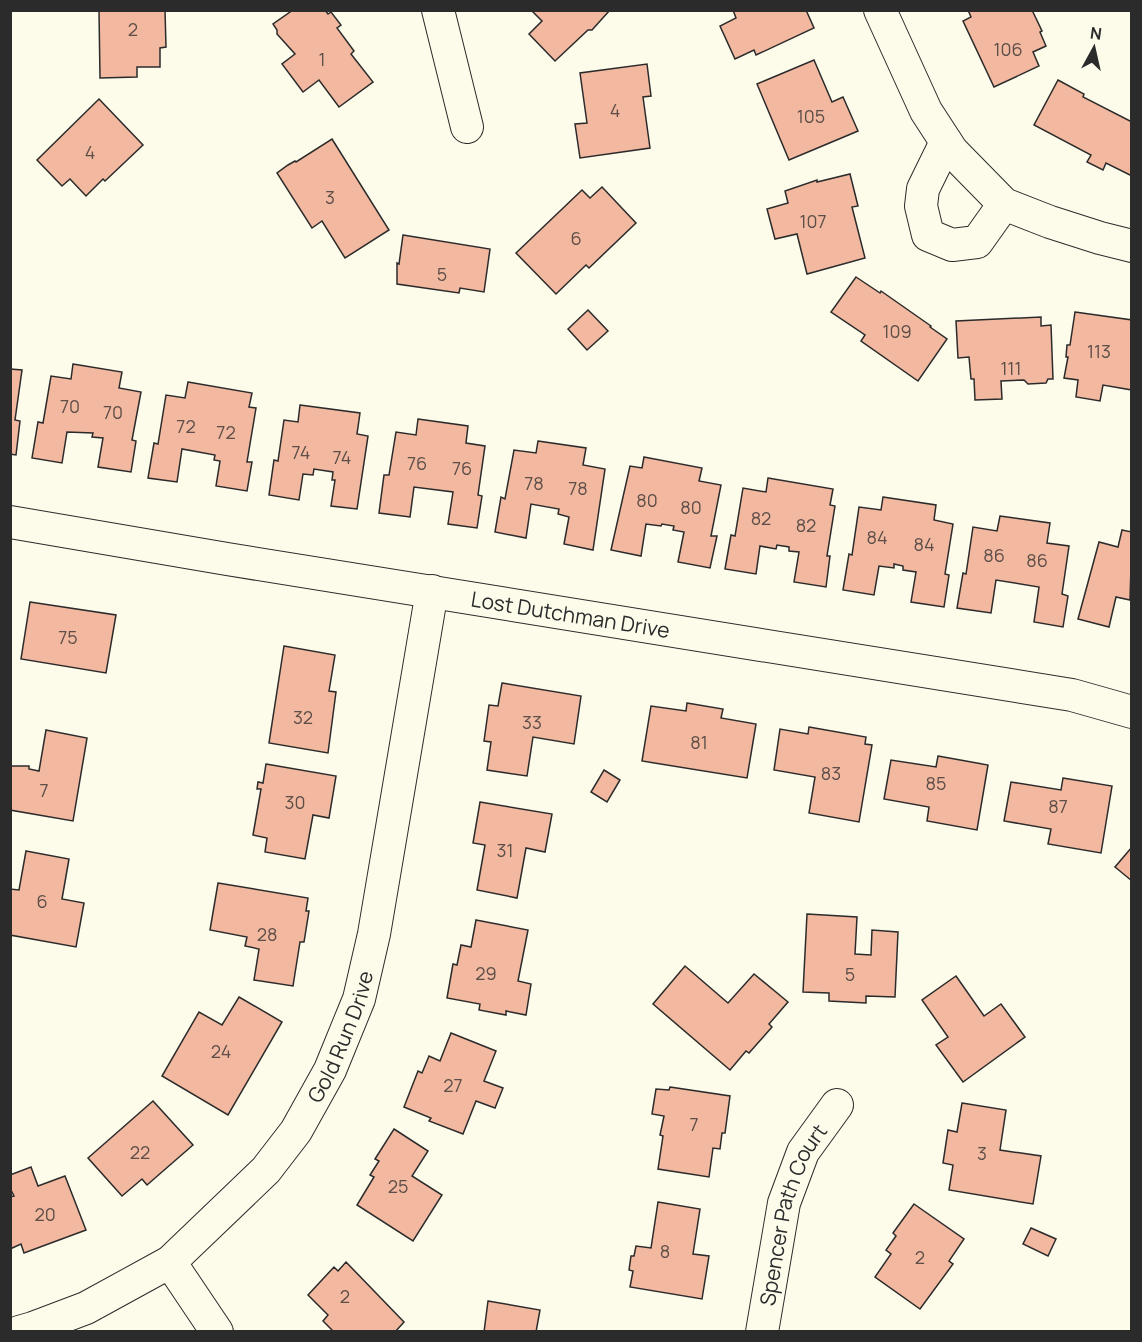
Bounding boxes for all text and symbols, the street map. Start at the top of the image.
house number: 2 [128,17,138,41]
north arrow [1064,18,1124,78]
text: N [1089,21,1103,45]
house number: 106 [993,37,1023,61]
house number: 1 [318,47,326,71]
house number: 4 [610,98,620,122]
house number: 105 [797,104,825,128]
house number: 4 [85,140,95,164]
house number: 3 [325,185,335,209]
house number: 107 [799,209,827,233]
house number: 6 [570,226,582,250]
house number: 5 [437,262,447,286]
house number: 109 [882,319,912,343]
house number: 113 [1087,339,1111,363]
house number: 111 [1000,356,1022,380]
house number: 70 [60,394,80,418]
house number: 70 [103,400,123,424]
house number: 72 [176,414,196,438]
house number: 72 [216,420,236,444]
house number: 74 [292,440,310,464]
house number: 74 [333,445,351,469]
house number: 76 [407,451,427,475]
house number: 76 [452,456,472,480]
house number: 78 [524,471,544,495]
house number: 78 [568,476,588,500]
house number: 80 [636,488,658,512]
house number: 80 [680,495,702,519]
house number: 82 [751,506,771,530]
house number: 82 [796,513,816,537]
house number: 84 [866,525,888,549]
house number: 84 [913,532,935,556]
house number: 86 [983,543,1005,567]
house number: 86 [1026,548,1048,572]
street label: Lost Dutchman Drive [469,585,672,644]
house number: 75 [58,625,78,649]
house number: 32 [293,705,313,729]
house number: 33 [522,710,542,734]
house number: 81 [690,730,708,754]
house number: 83 [821,761,841,785]
house number: 85 [926,771,946,795]
house number: 7 [39,778,49,802]
house number: 30 [285,790,305,814]
house number: 87 [1048,794,1068,818]
house number: 31 [497,838,513,862]
house number: 6 [36,889,48,913]
house number: 28 [257,922,277,946]
house number: 29 [475,961,497,985]
house number: 5 [845,962,855,986]
street label: Gold Run Drive [301,968,379,1108]
house number: 24 [211,1039,231,1063]
house number: 27 [443,1073,463,1097]
house number: 7 [689,1112,699,1136]
street label: Spencer Path Court [753,1118,833,1308]
house number: 22 [130,1140,150,1164]
house number: 3 [977,1141,987,1165]
house number: 25 [388,1174,408,1198]
house number: 20 [34,1202,56,1226]
house number: 8 [660,1239,670,1263]
house number: 2 [915,1245,925,1269]
house number: 2 [340,1284,350,1308]

